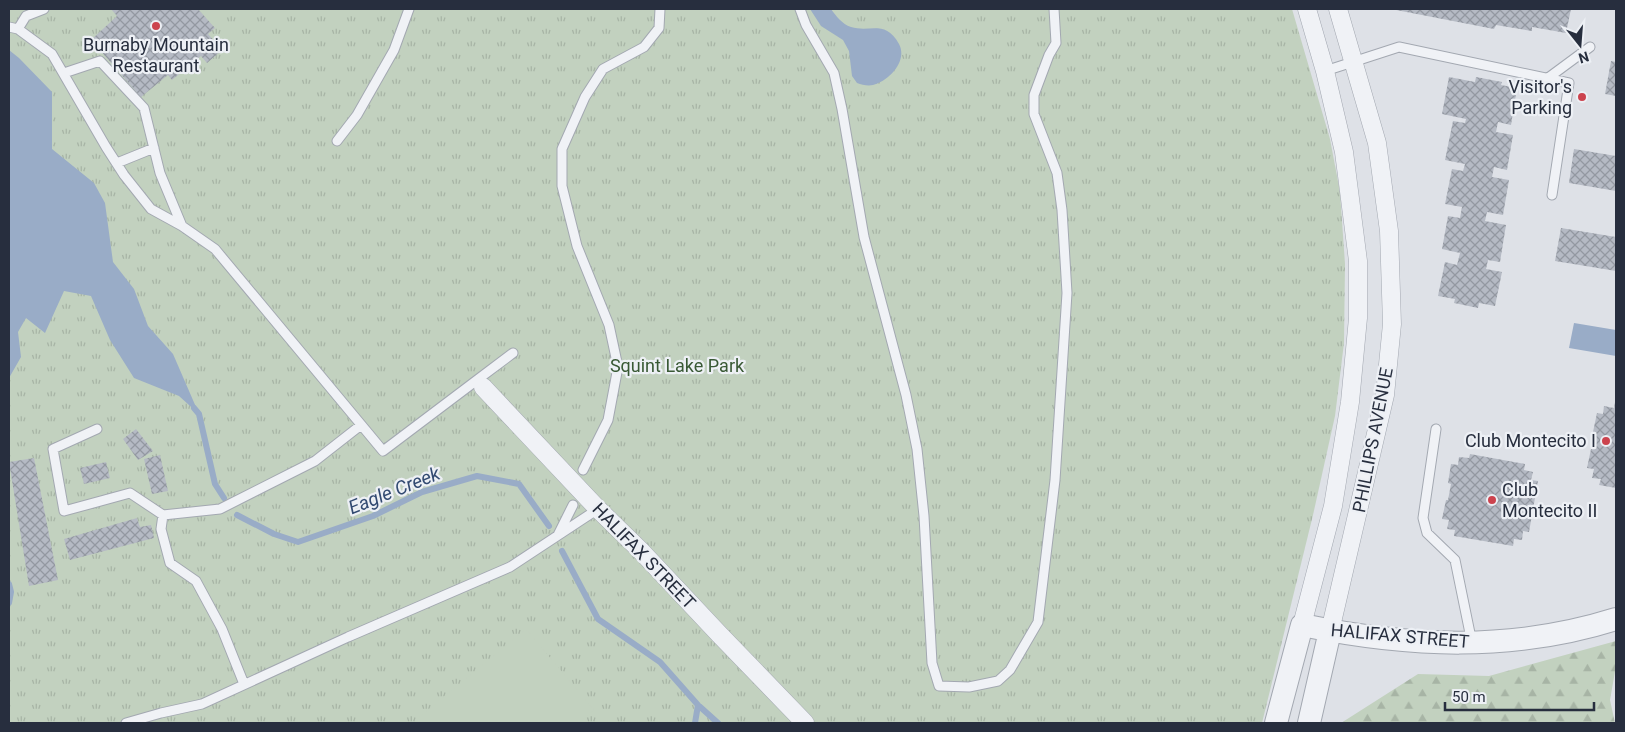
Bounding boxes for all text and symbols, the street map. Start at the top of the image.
marker: Burnaby Mountain Restaurant [150,20,162,32]
north arrow [1555,20,1605,70]
place label: Burnaby Mountain Restaurant [83,34,229,76]
text: N [1577,48,1591,67]
place label: Visitor's Parking [1509,76,1572,118]
marker: Visitor's Parking [1576,91,1588,103]
park label: Squint Lake Park [610,355,745,376]
street label: PHILLIPS AVENUE [1348,366,1397,514]
place label: Club Montecito I [1465,430,1596,451]
marker: Club Montecito I [1600,435,1612,447]
water label: Eagle Creek [345,461,444,519]
place label: Club Montecito II [1502,479,1597,521]
marker: Club Montecito II [1486,494,1498,506]
street label: HALIFAX STREET [588,498,700,613]
street label: HALIFAX STREET [1330,619,1471,652]
scale bar [1445,680,1594,712]
text: 50 m [1452,688,1486,706]

